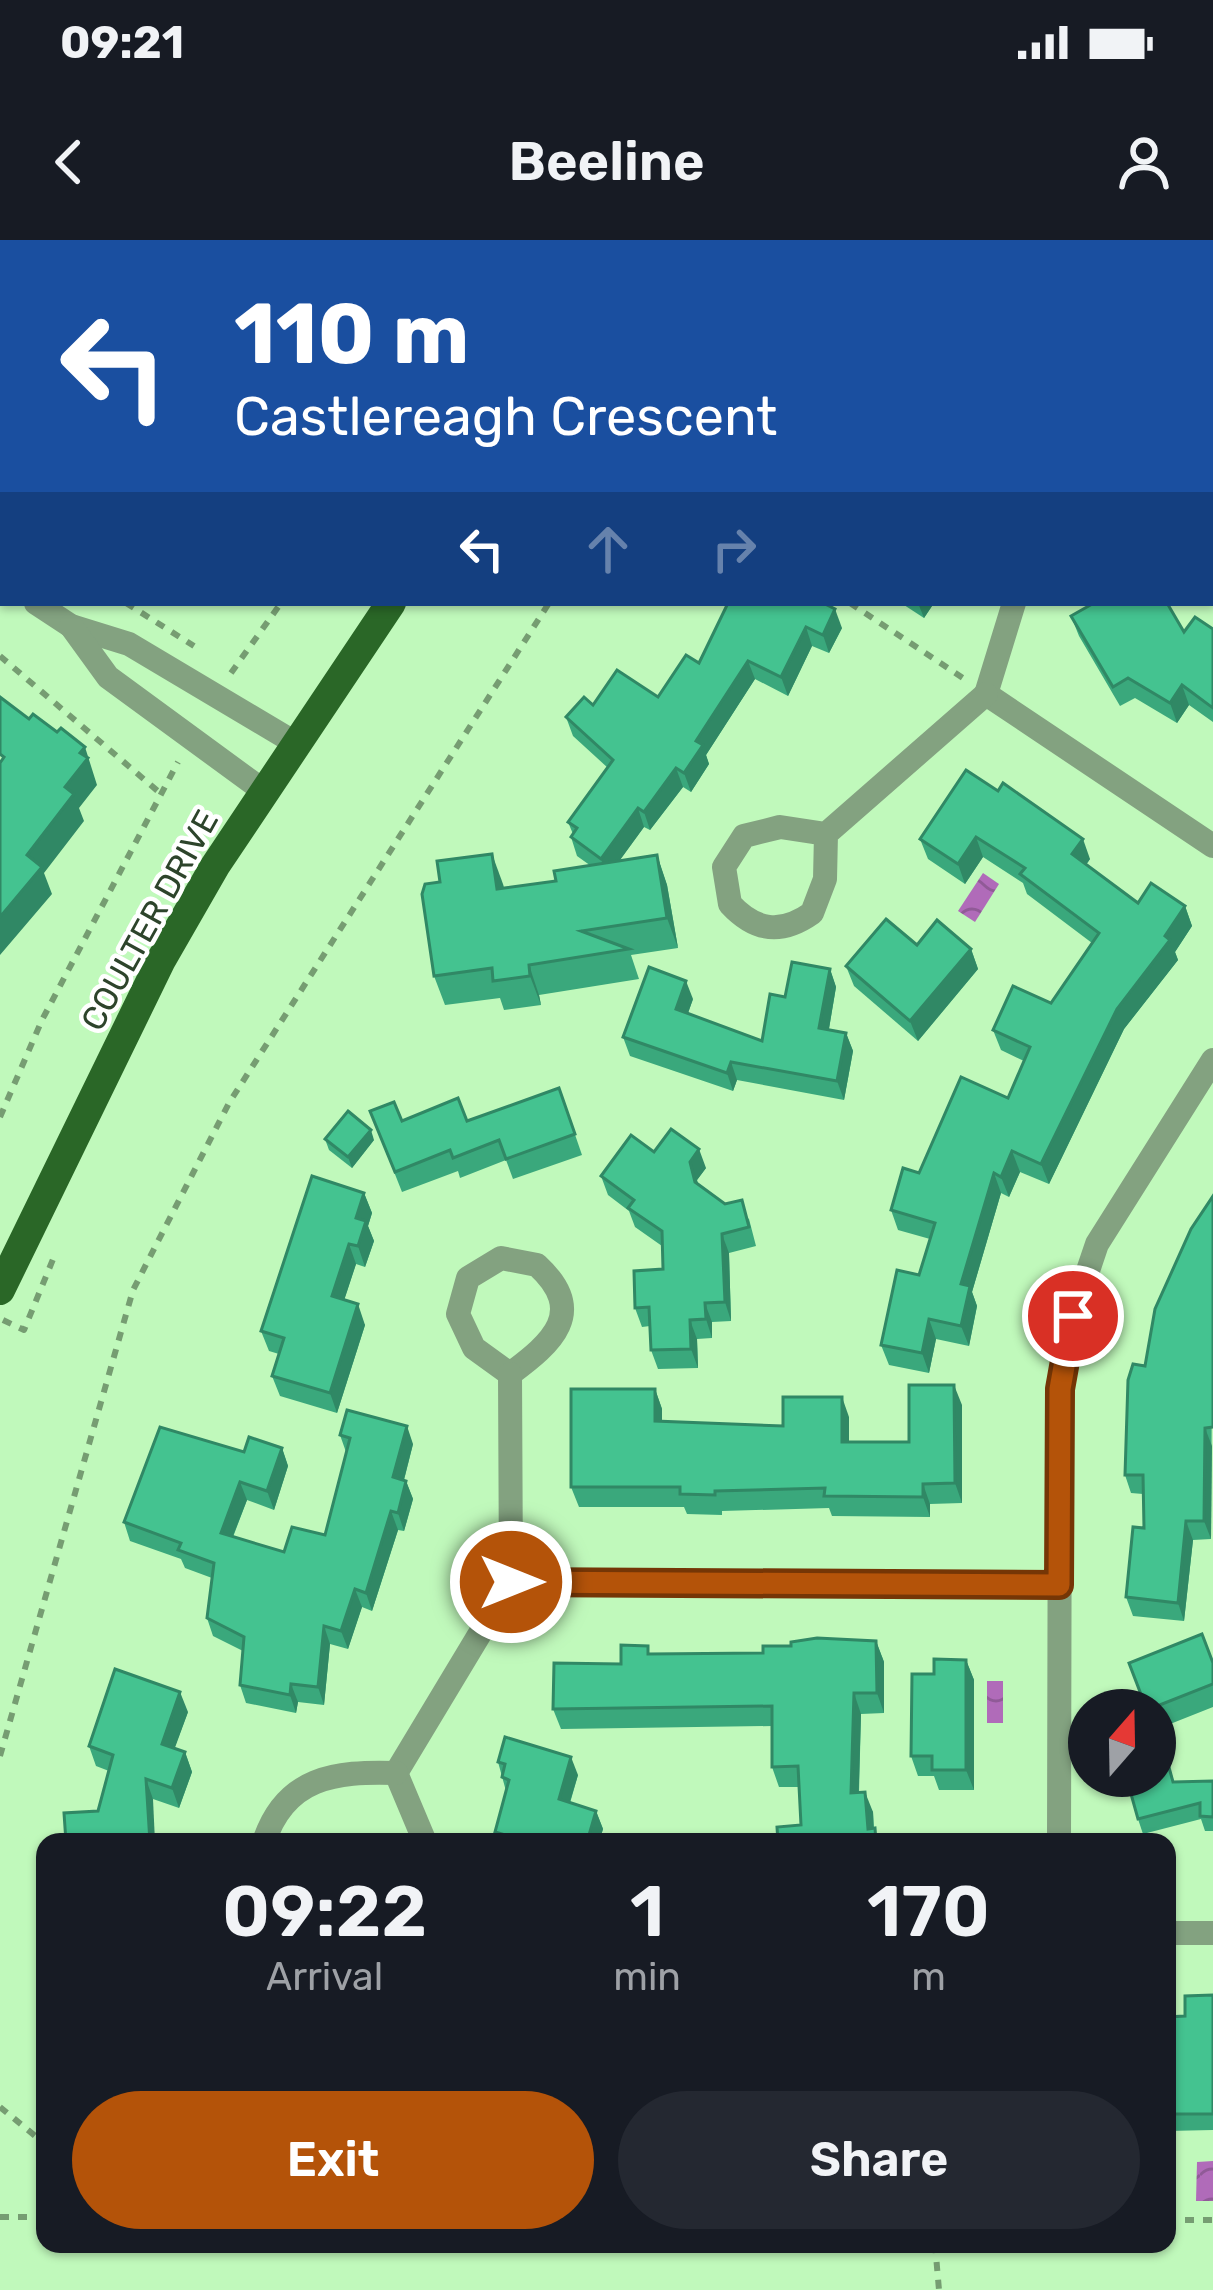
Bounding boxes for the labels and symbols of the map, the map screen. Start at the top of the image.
street label: COULTER DRIVE [73,803,226,1037]
pin [1022,1265,1124,1367]
position arrow [448,1519,574,1645]
north arrow [1068,1689,1176,1797]

